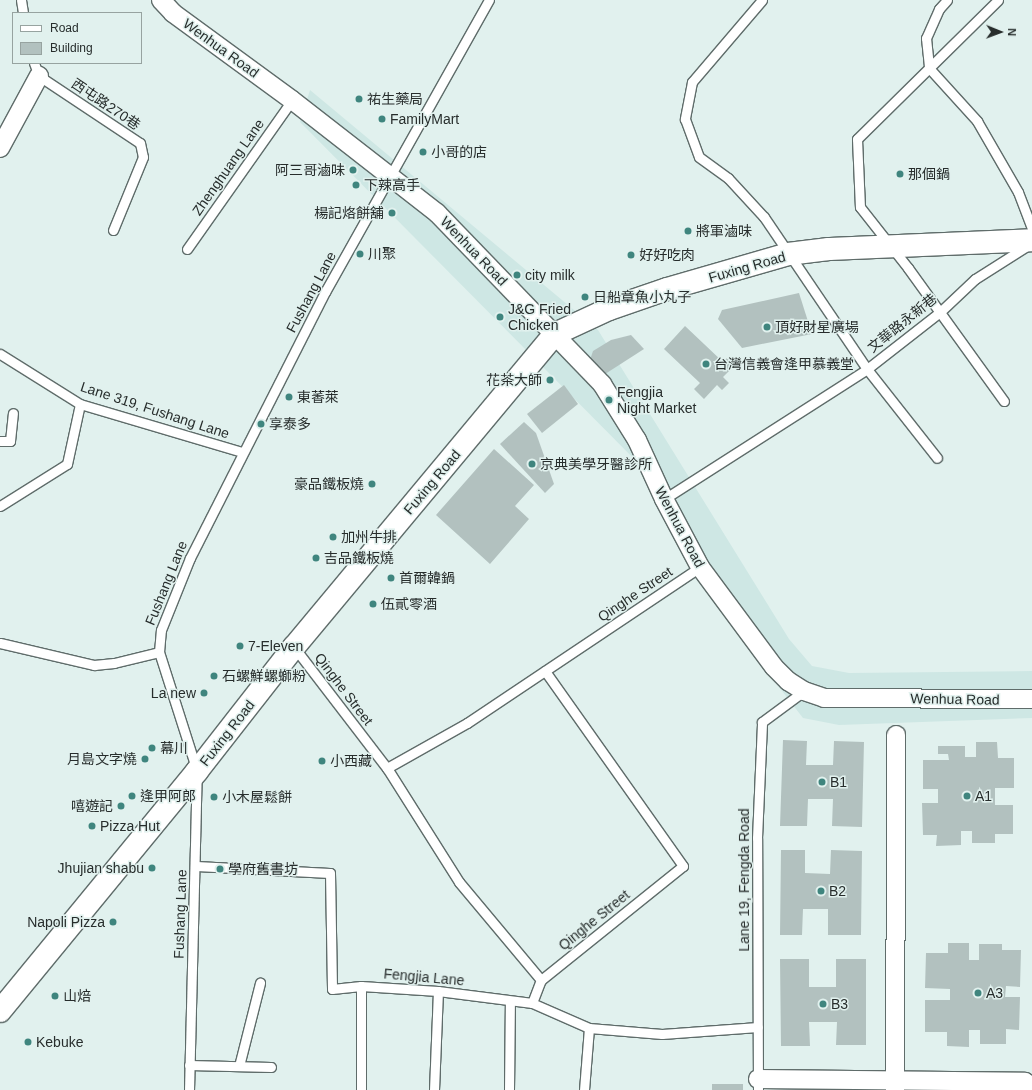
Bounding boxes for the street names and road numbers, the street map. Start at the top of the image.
street label: Wenhua Road [180,15,262,81]
street label: 西屯路270巷 [68,75,144,133]
street label: Zhenghuang Lane [189,116,267,218]
street label: Wenhua Road [437,213,511,289]
street label: Fuxing Road [707,248,787,286]
street label: Fushang Lane [283,249,339,335]
street label: 文華路永新巷 [864,290,940,356]
street label: Lane 319, Fushang Lane [78,378,232,442]
street label: Fuxing Road [400,446,464,518]
street label: Wenhua Road [652,484,708,570]
street label: Fushang Lane [141,538,191,628]
street label: Qinghe Street [594,563,676,625]
street label: Qinghe Street [311,649,377,729]
street label: Wenhua Road [910,690,1000,708]
street label: Fuxing Road [196,697,258,769]
street label: Lane 19, Fengda Road [736,808,752,952]
street label: Fushang Lane [170,869,190,959]
street label: Qinghe Street [555,886,633,954]
street label: Fengjia Lane [383,965,465,989]

